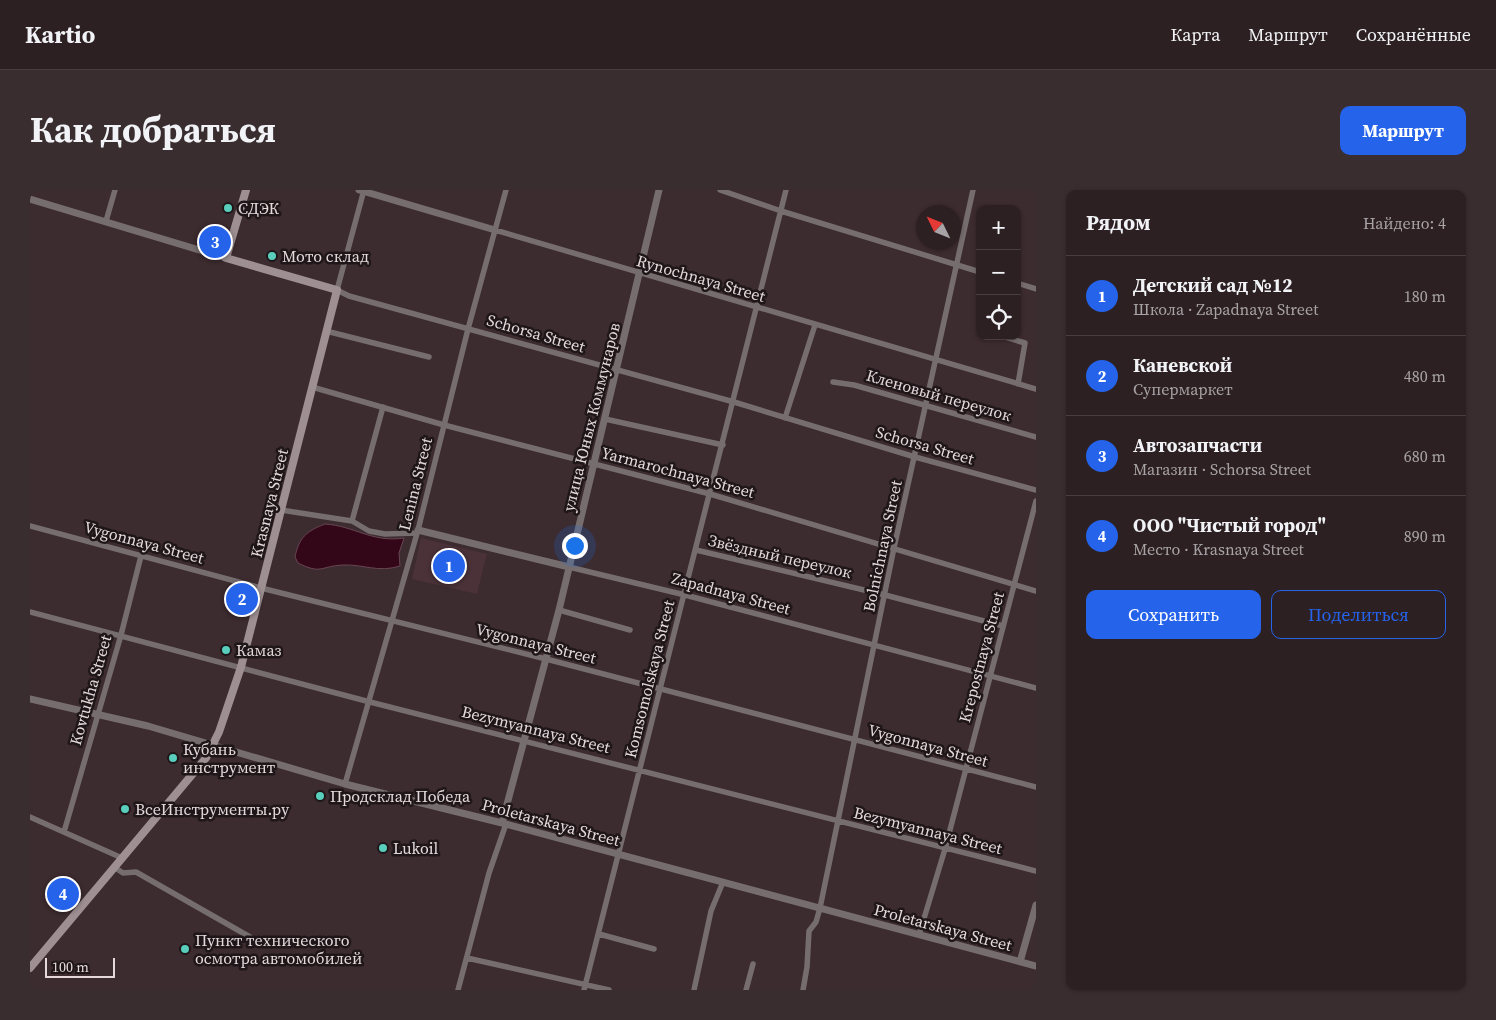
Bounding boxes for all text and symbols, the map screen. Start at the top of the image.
text: Kartio [25,18,95,51]
text: Карта [1171,22,1220,47]
text: Маршрут [1248,22,1328,47]
text: Сохранённые [1356,22,1471,47]
text: Как добраться [30,106,276,154]
button: Маршрут [1340,106,1466,155]
place label: СДЭК [238,197,280,219]
marker: СДЭК [222,202,234,214]
north arrow [916,205,961,250]
map controls [976,205,1021,340]
button: + [976,205,1021,250]
text: Рядом [1086,208,1151,237]
text: Найдено: 4 [1363,212,1446,234]
pin: 3 [199,223,231,261]
place label: Мото склад [282,245,369,267]
street label: Rynochnaya Street [634,249,769,307]
marker: Мото склад [266,250,278,262]
button: − [976,250,1021,295]
text: Детский сад №12 [1133,272,1293,298]
text: 1 [1098,285,1106,307]
text: 180 m [1404,285,1446,307]
button: locate [976,295,1021,340]
text: Школа · Zapadnaya Street [1133,298,1318,320]
street label: Schorsa Street [484,309,588,358]
street label: улица Юных Коммунаров [557,320,625,514]
text: Каневской [1133,352,1232,378]
street label: Кленовый переулок [864,364,1014,426]
text: 2 [1098,365,1106,387]
text: 480 m [1404,365,1446,387]
text: Супермаркет [1133,378,1233,400]
street label: Schorsa Street [873,421,977,470]
text: Автозапчасти [1133,432,1262,458]
street label: Lenina Street [393,434,437,533]
street label: Yarmarochnaya Street [599,441,758,503]
text: 3 [1098,445,1106,467]
text: 680 m [1404,445,1446,467]
street label: Krasnaya Street [245,446,293,560]
text: Магазин · Schorsa Street [1133,458,1311,480]
street label: Bolnichnaya Street [857,477,907,614]
text: ООО "Чистый город" [1133,512,1326,538]
street label: Vygonnaya Street [82,515,207,569]
text: 4 [1098,525,1106,547]
text: 890 m [1404,525,1446,547]
street label: Звёздный переулок [706,529,854,583]
your location [562,533,588,559]
text: Место · Krasnaya Street [1133,538,1304,560]
pin: 1 [433,547,465,585]
street label: Zapadnaya Street [669,567,794,620]
pin: 2 [226,580,258,618]
street label: Krepostnaya Street [953,588,1009,725]
button: Сохранить [1086,590,1261,639]
button: Поделиться [1271,590,1446,639]
street label: Komsomolskaya Street [619,597,679,760]
street label: Vygonnaya Street [474,617,599,669]
street label: Kovtukha Street [64,632,116,748]
place label: Камаз [236,639,282,661]
marker: Камаз [220,644,232,656]
street label: Bezymyannaya Street [459,700,613,758]
street label: Vygonnaya Street [866,718,991,772]
place label: Кубань инструмент [183,738,276,778]
marker: Кубань инструмент [167,752,179,764]
place label: Продсклад Победа [330,785,471,807]
marker: Продсклад Победа [314,790,326,802]
street label: Proletarskaya Street [480,793,623,851]
place label: ВсеИнструменты.ру [135,798,290,820]
street label: Bezymyannaya Street [851,801,1005,859]
marker: ВсеИнструменты.ру [119,803,131,815]
place label: Lukoil [393,837,438,859]
marker: Lukoil [377,842,389,854]
pin: 4 [47,875,79,913]
street label: Proletarskaya Street [872,898,1015,956]
place label: Пункт технического осмотра автомобилей [195,929,362,969]
marker: Пункт технического осмотра автомобилей [179,943,191,955]
scale bar [45,955,115,978]
text: 100 m [52,957,89,977]

